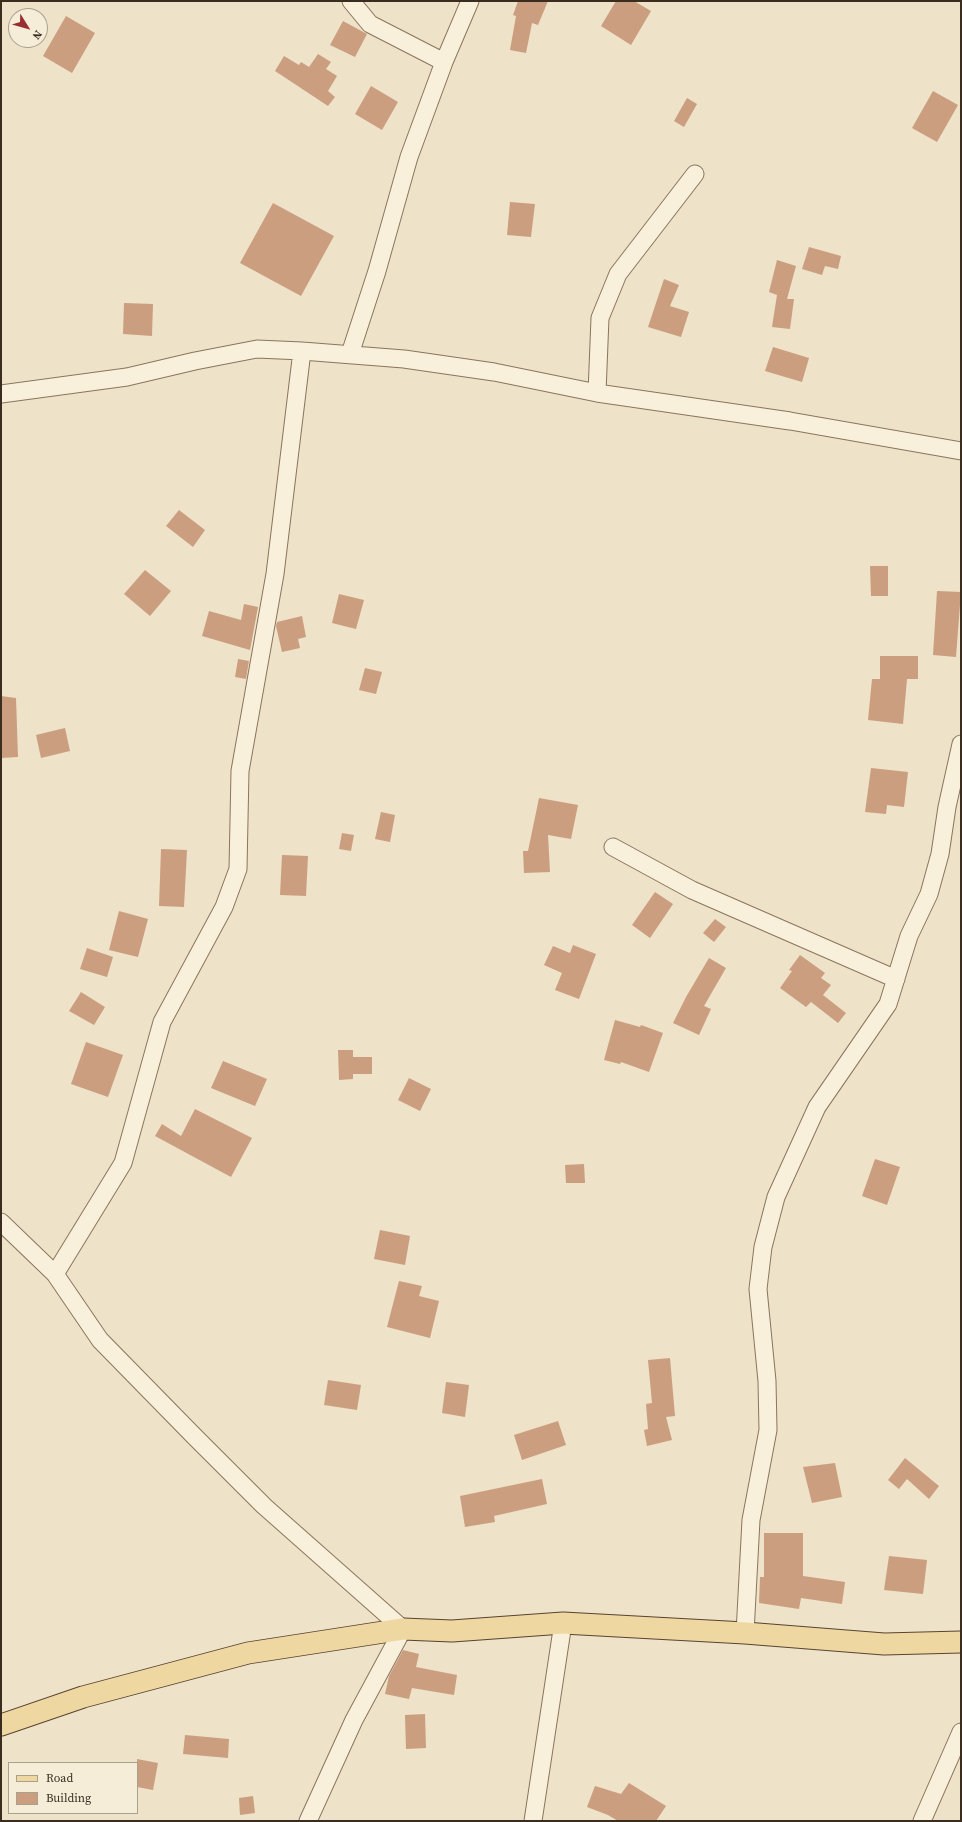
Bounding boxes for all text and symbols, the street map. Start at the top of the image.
north arrow [8,8,48,48]
text: N [29,27,46,43]
legend [8,1762,138,1814]
text: Road [46,1770,73,1786]
text: Building [46,1790,91,1806]

